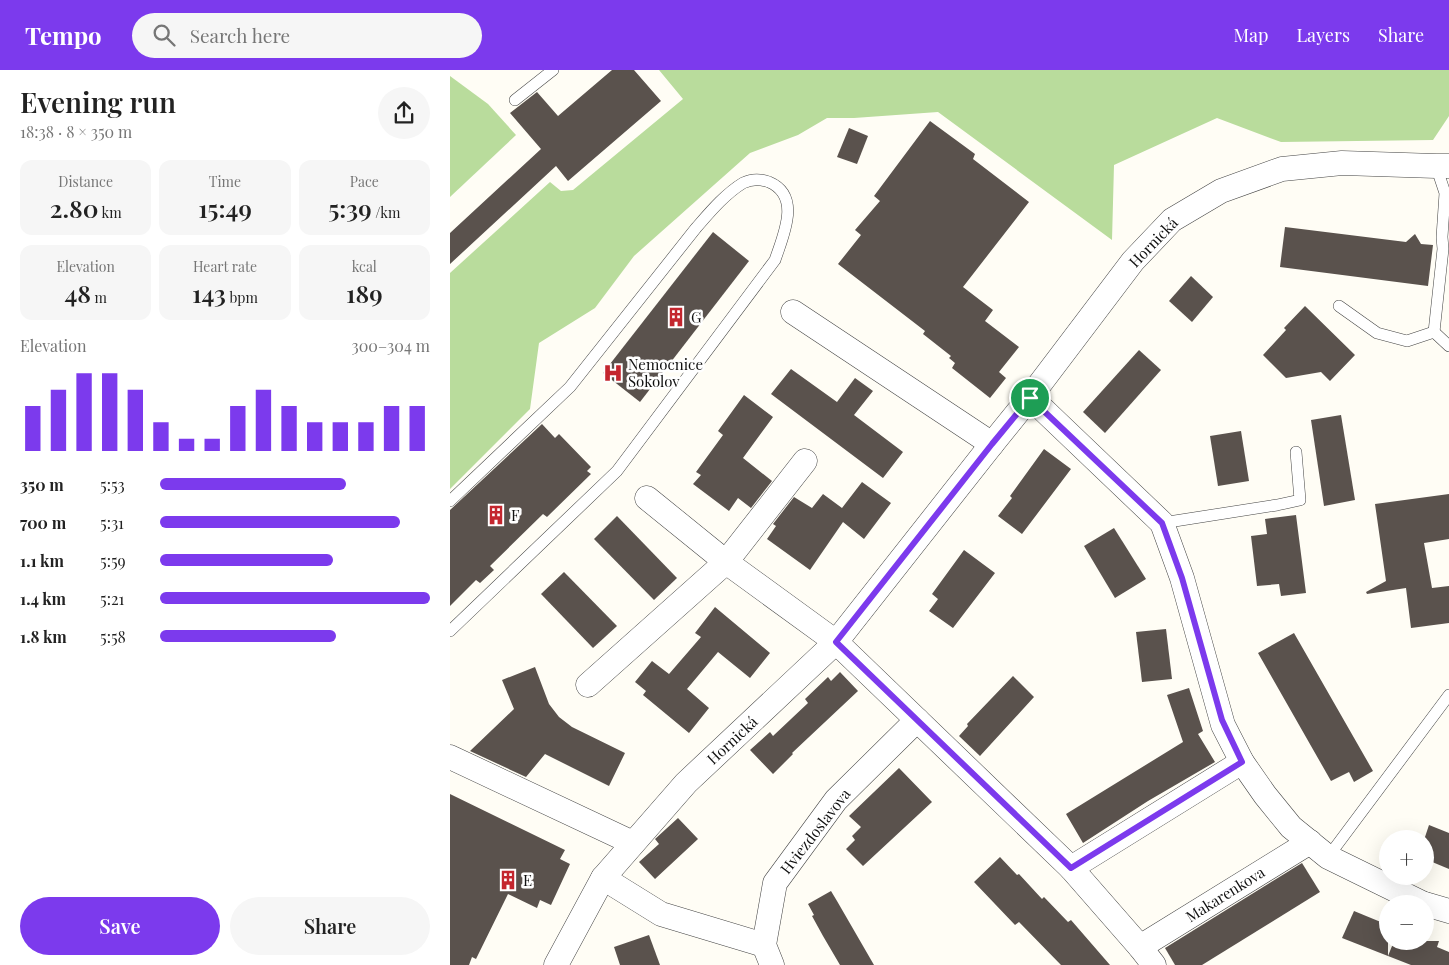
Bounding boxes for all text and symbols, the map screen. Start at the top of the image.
search box [132,13,482,58]
text: Tempo [25,19,102,51]
icon: search [150,21,178,49]
text: Search here [190,22,290,48]
text: Map [1233,23,1268,47]
text: Layers [1296,23,1350,47]
text: Share [1378,23,1424,47]
text: Evening run [20,83,176,120]
button: share [378,87,430,139]
text: 18:38 · 8 × 350 m [20,121,132,142]
text: Distance [58,172,113,191]
text: Time [209,172,241,191]
text: Pace [350,172,379,191]
text: 2.80 [50,191,98,224]
text: 15:49 [198,191,252,224]
text: 5:39 [328,191,372,224]
text: km [98,203,122,222]
text: /km [372,203,400,222]
street label: Hornická [1124,212,1182,271]
text: Elevation [57,257,115,276]
text: Heart rate [193,257,257,276]
text: kcal [352,257,377,276]
text: 48 [64,276,91,309]
text: 143 [192,276,226,309]
text: 189 [346,276,383,309]
text: m [91,288,107,307]
text: bpm [226,288,258,307]
building icon: G [665,306,687,328]
place label: G [691,307,702,327]
text: Elevation [20,335,87,356]
text: 300–304 m [352,335,430,356]
place label: Nemocnice Sokolov [628,354,703,391]
hospital icon: Nemocnice Sokolov [602,362,624,384]
pin [1009,377,1051,419]
icon: arrive [1016,384,1044,412]
text: 350 m [20,474,64,495]
text: 5:53 [100,474,125,495]
building icon: F [485,504,507,526]
place label: F [511,505,520,525]
text: 700 m [20,512,66,533]
text: 5:31 [100,512,124,533]
text: 1.1 km [20,550,64,571]
text: 5:59 [100,550,126,571]
text: 1.4 km [20,588,66,609]
text: 5:21 [100,588,124,609]
text: 1.8 km [20,626,67,647]
text: 5:58 [100,626,126,647]
street label: Hornická [702,711,762,769]
street label: Hviezdoslavova [775,784,855,878]
map controls [1379,830,1434,950]
button: + [1379,830,1434,885]
street label: Makarenkova [1182,861,1269,926]
building icon: E [497,869,519,891]
place label: E [523,870,532,890]
button: − [1379,895,1434,950]
button: Save [20,897,220,955]
button: Share [230,897,430,955]

